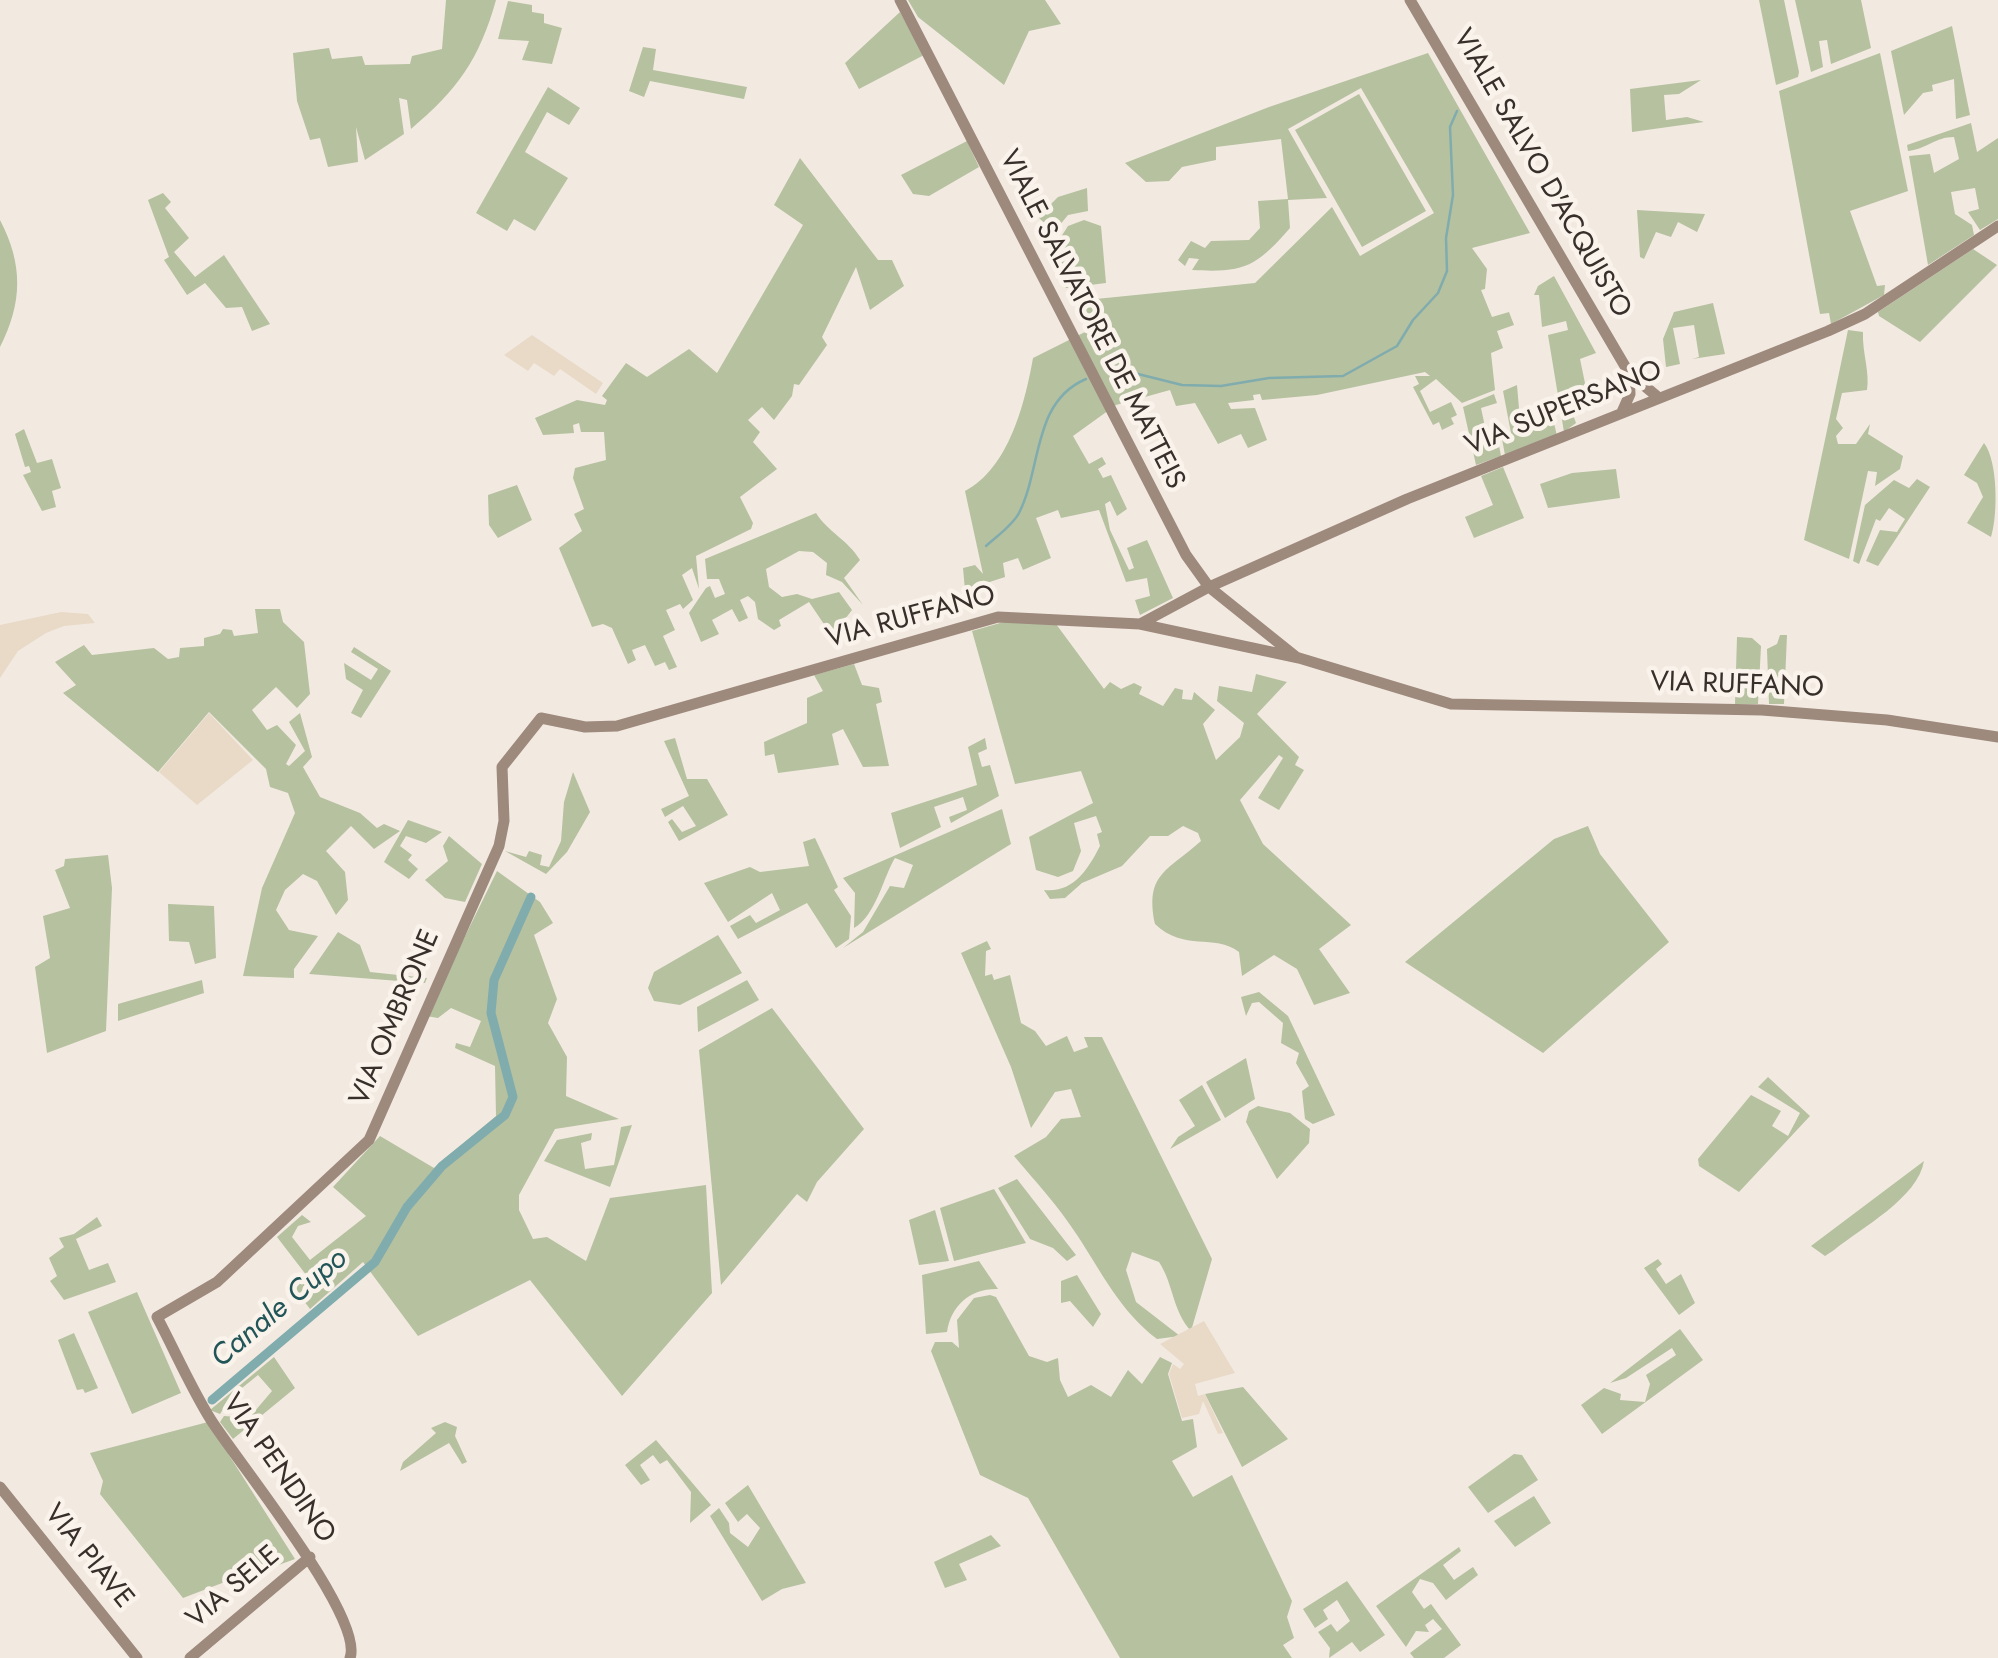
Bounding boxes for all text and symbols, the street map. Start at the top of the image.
street label: VIALE SALVO D'ACQUISTO [1445,24,1637,324]
street label: VIALE SALVATORE DE MATTEIS [991,145,1191,495]
street label: VIA SUPERSANO [1461,354,1667,464]
street label: VIA RUFFANO [823,579,999,657]
street label: VIA RUFFANO [1650,666,1824,706]
street label: VIA OMBRONE [344,925,448,1111]
water label: Canale Cupo [205,1242,355,1376]
street label: VIA PENDINO [214,1388,342,1550]
street label: VIA PIAVE [36,1498,140,1616]
street label: VIA SELE [181,1539,287,1637]

